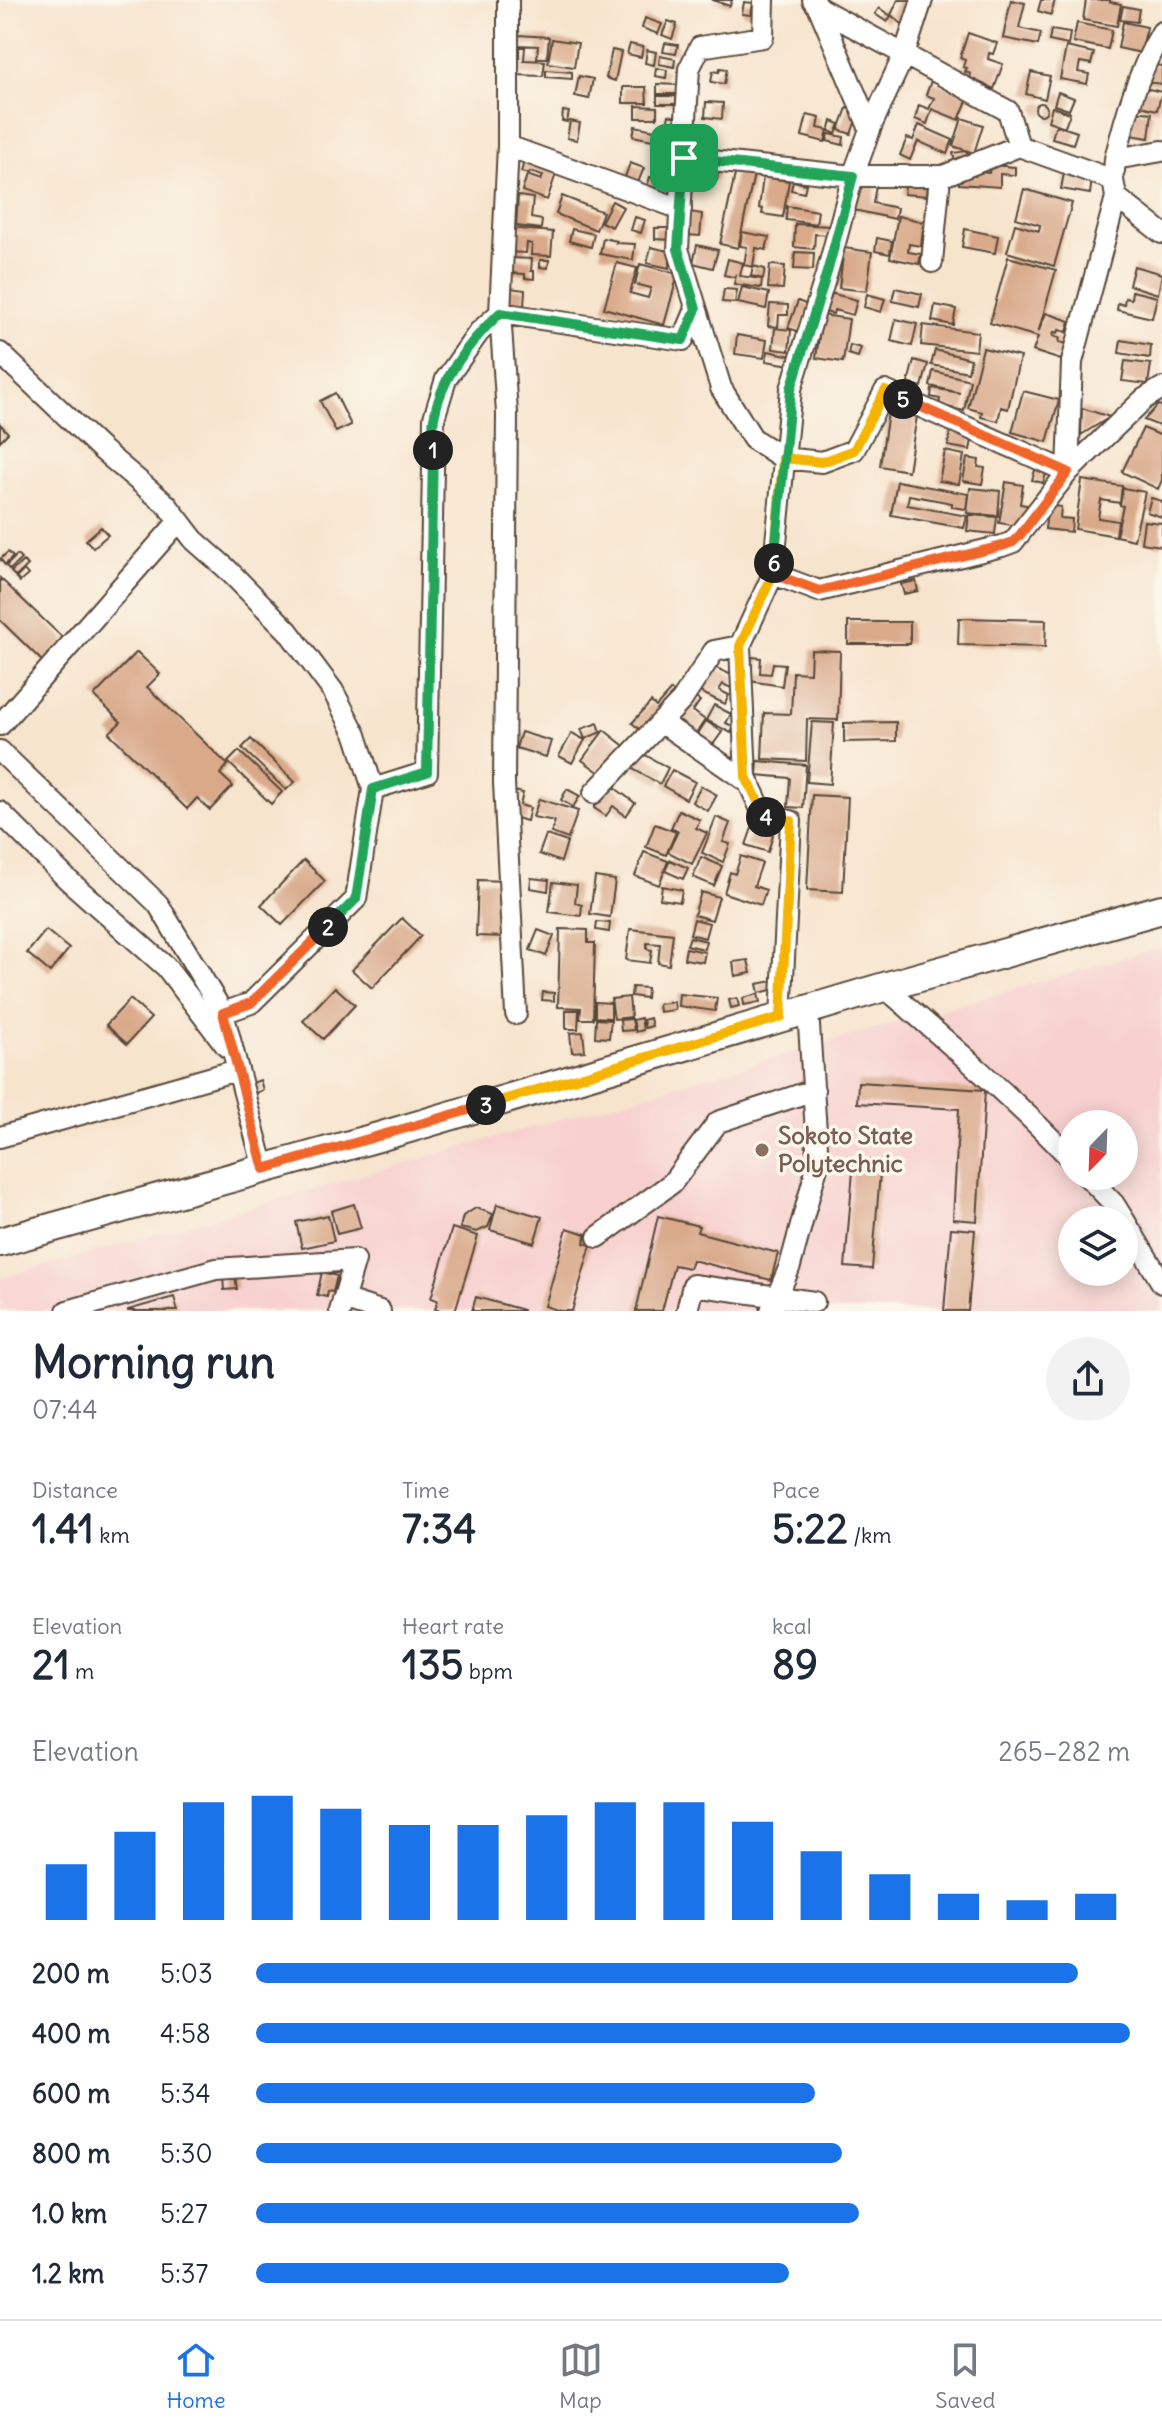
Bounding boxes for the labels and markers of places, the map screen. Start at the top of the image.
pin [650,124,718,192]
pin: 5 [883,379,923,419]
pin: 1 [413,430,453,470]
pin: 6 [754,543,794,583]
pin: 4 [746,797,786,837]
pin: 2 [308,907,348,947]
pin: 3 [466,1085,506,1125]
place label: Sokoto State Polytechnic [778,1120,913,1178]
marker: Sokoto State Polytechnic [753,1141,771,1159]

